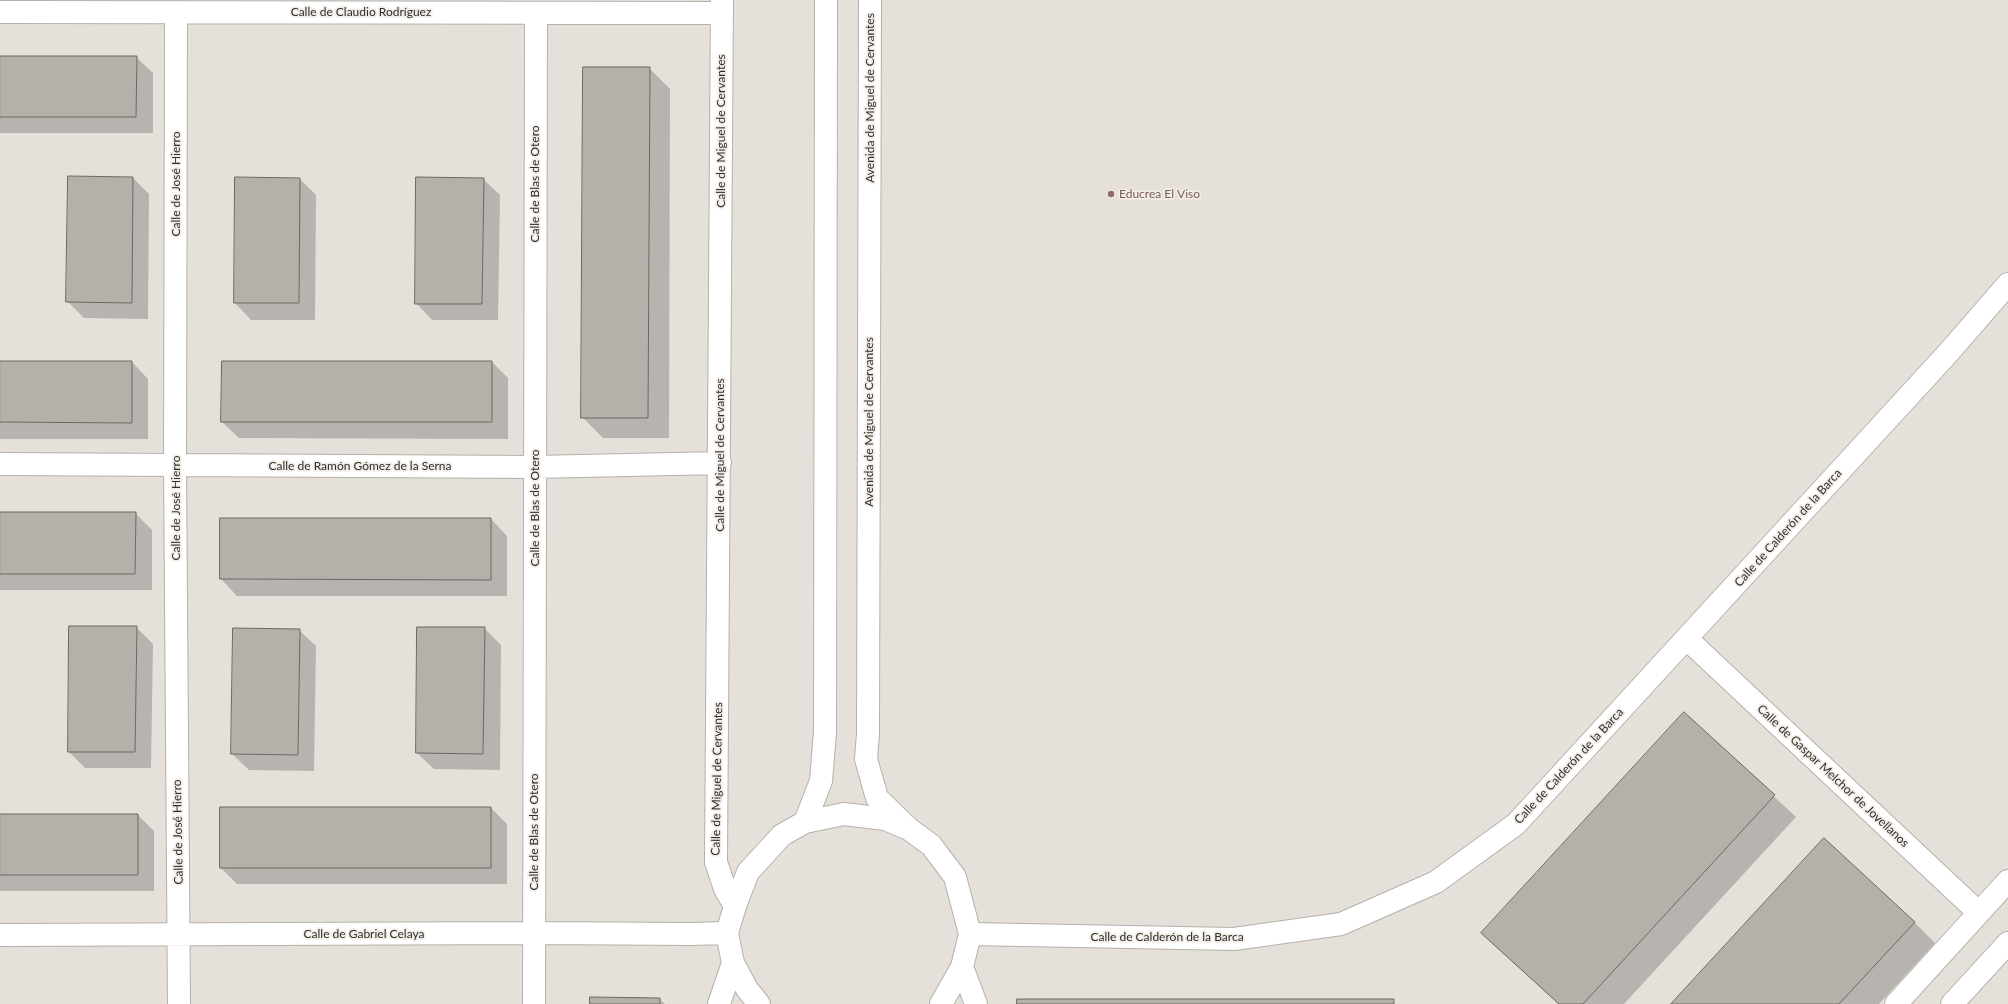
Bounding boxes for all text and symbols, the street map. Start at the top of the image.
street label: Calle de Claudio Rodríguez [291,5,431,19]
street label: Avenida de Miguel de Cervantes [863,13,877,183]
street label: Calle de Miguel de Cervantes [714,54,728,208]
street label: Calle de Blas de Otero [528,125,542,243]
street label: Calle de José Hierro [169,131,183,237]
place label: Educrea El Viso [1119,187,1200,201]
marker: Educrea El Viso [1106,189,1116,199]
street label: Avenida de Miguel de Cervantes [862,337,876,507]
street label: Calle de Miguel de Cervantes [713,378,727,532]
street label: Calle de Blas de Otero [528,449,542,567]
street label: Calle de José Hierro [169,455,183,561]
street label: Calle de Ramón Gómez de la Serna [268,459,452,473]
street label: Calle de Calderón de la Barca [1731,466,1845,590]
street label: Calle de Miguel de Cervantes [708,702,726,856]
street label: Calle de Gaspar Melchor de Jovellanos [1754,702,1912,850]
street label: Calle de Calderón de la Barca [1512,705,1626,827]
street label: Calle de Blas de Otero [527,773,541,891]
street label: Calle de José Hierro [170,779,186,885]
street label: Calle de Gabriel Celaya [304,927,424,941]
street label: Calle de Calderón de la Barca [1090,930,1244,944]

